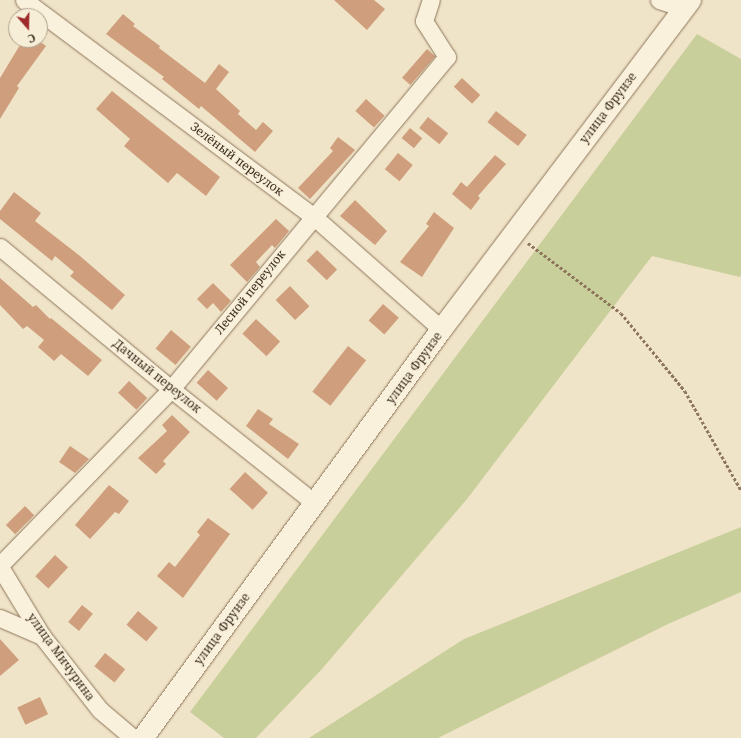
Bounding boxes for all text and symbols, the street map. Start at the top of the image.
north arrow [8,8,48,48]
text: С [26,31,38,47]
street label: улица Фрунзе [577,70,639,146]
street label: Зелёный переулок [188,119,286,199]
street label: Лесной переулок [212,247,288,337]
street label: улица Фрунзе [383,329,445,407]
street label: Дачный переулок [110,336,204,416]
street label: улица Фрунзе [191,590,253,668]
street label: улица Мичурина [24,610,98,704]

